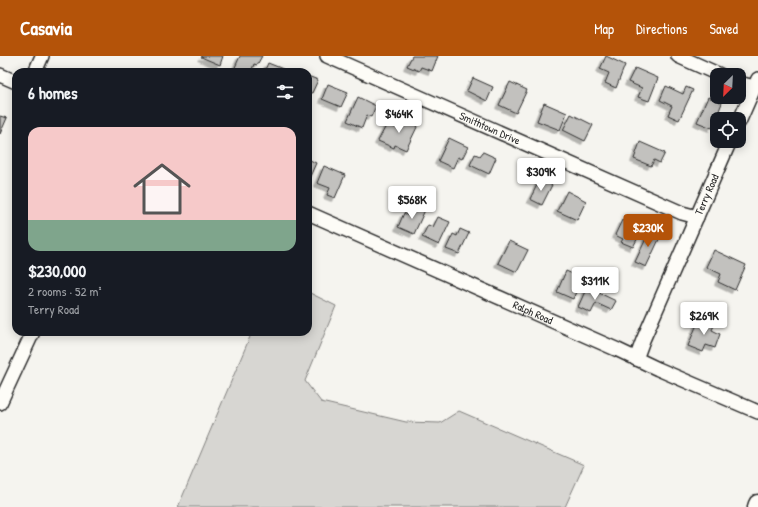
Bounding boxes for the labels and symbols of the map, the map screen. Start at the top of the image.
north arrow [710,68,746,104]
pin: $464K [371,100,427,134]
street label: Smithtown Drive [457,108,523,148]
pin: $309K [513,158,569,192]
street label: Terry Road [692,171,722,217]
pin: $568K [384,186,440,220]
pin: $230K [620,214,676,248]
pin: $311K [567,267,623,301]
street label: Ralph Road [511,298,556,328]
pin: $269K [676,302,732,336]

